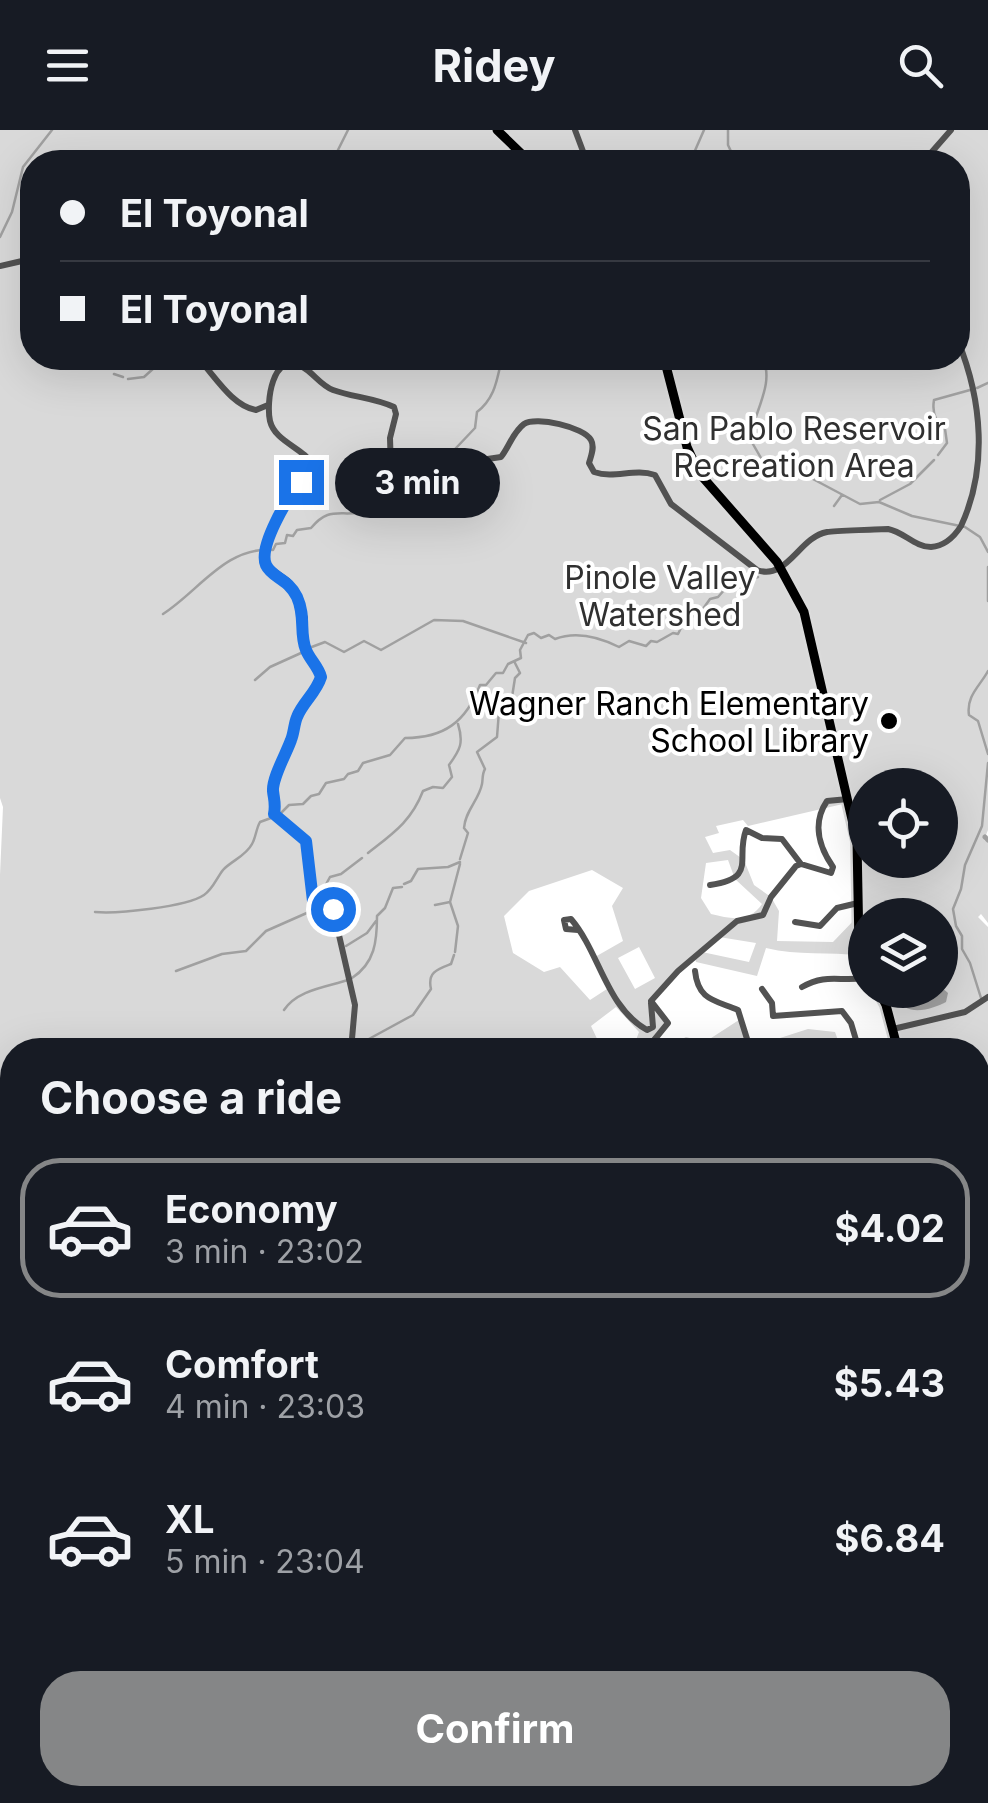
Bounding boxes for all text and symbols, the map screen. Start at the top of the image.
icon: menu [40,38,95,93]
text: Ridey [432,38,556,93]
icon: search [893,38,948,93]
text: El Toyonal [120,190,309,236]
text: El Toyonal [120,286,309,332]
park label: San Pablo Reservoir Recreation Area [642,409,946,485]
callout: 3 min [336,447,501,517]
route end [279,460,324,505]
text: 3 min [374,463,461,502]
park label: Pinole Valley Watershed [564,558,756,634]
place label: Wagner Ranch Elementary School Library [469,684,869,760]
marker: Wagner Ranch Elementary School Library [878,710,900,732]
map controls [848,768,958,1008]
button: locate [848,768,958,878]
route start [311,887,356,932]
button: layers [848,898,958,1008]
text: Choose a ride [40,1070,342,1125]
icon: car [45,1183,135,1273]
text: Economy [165,1186,338,1232]
text: $4.02 [835,1205,945,1251]
text: 3 min · 23:02 [165,1232,364,1271]
icon: car [45,1338,135,1428]
text: Comfort [165,1341,319,1387]
text: $5.43 [834,1360,945,1406]
text: 4 min · 23:03 [165,1387,365,1426]
icon: car [45,1493,135,1583]
text: XL [165,1496,215,1542]
text: $6.84 [835,1515,945,1561]
text: 5 min · 23:04 [165,1542,365,1581]
button: Confirm [40,1671,950,1786]

